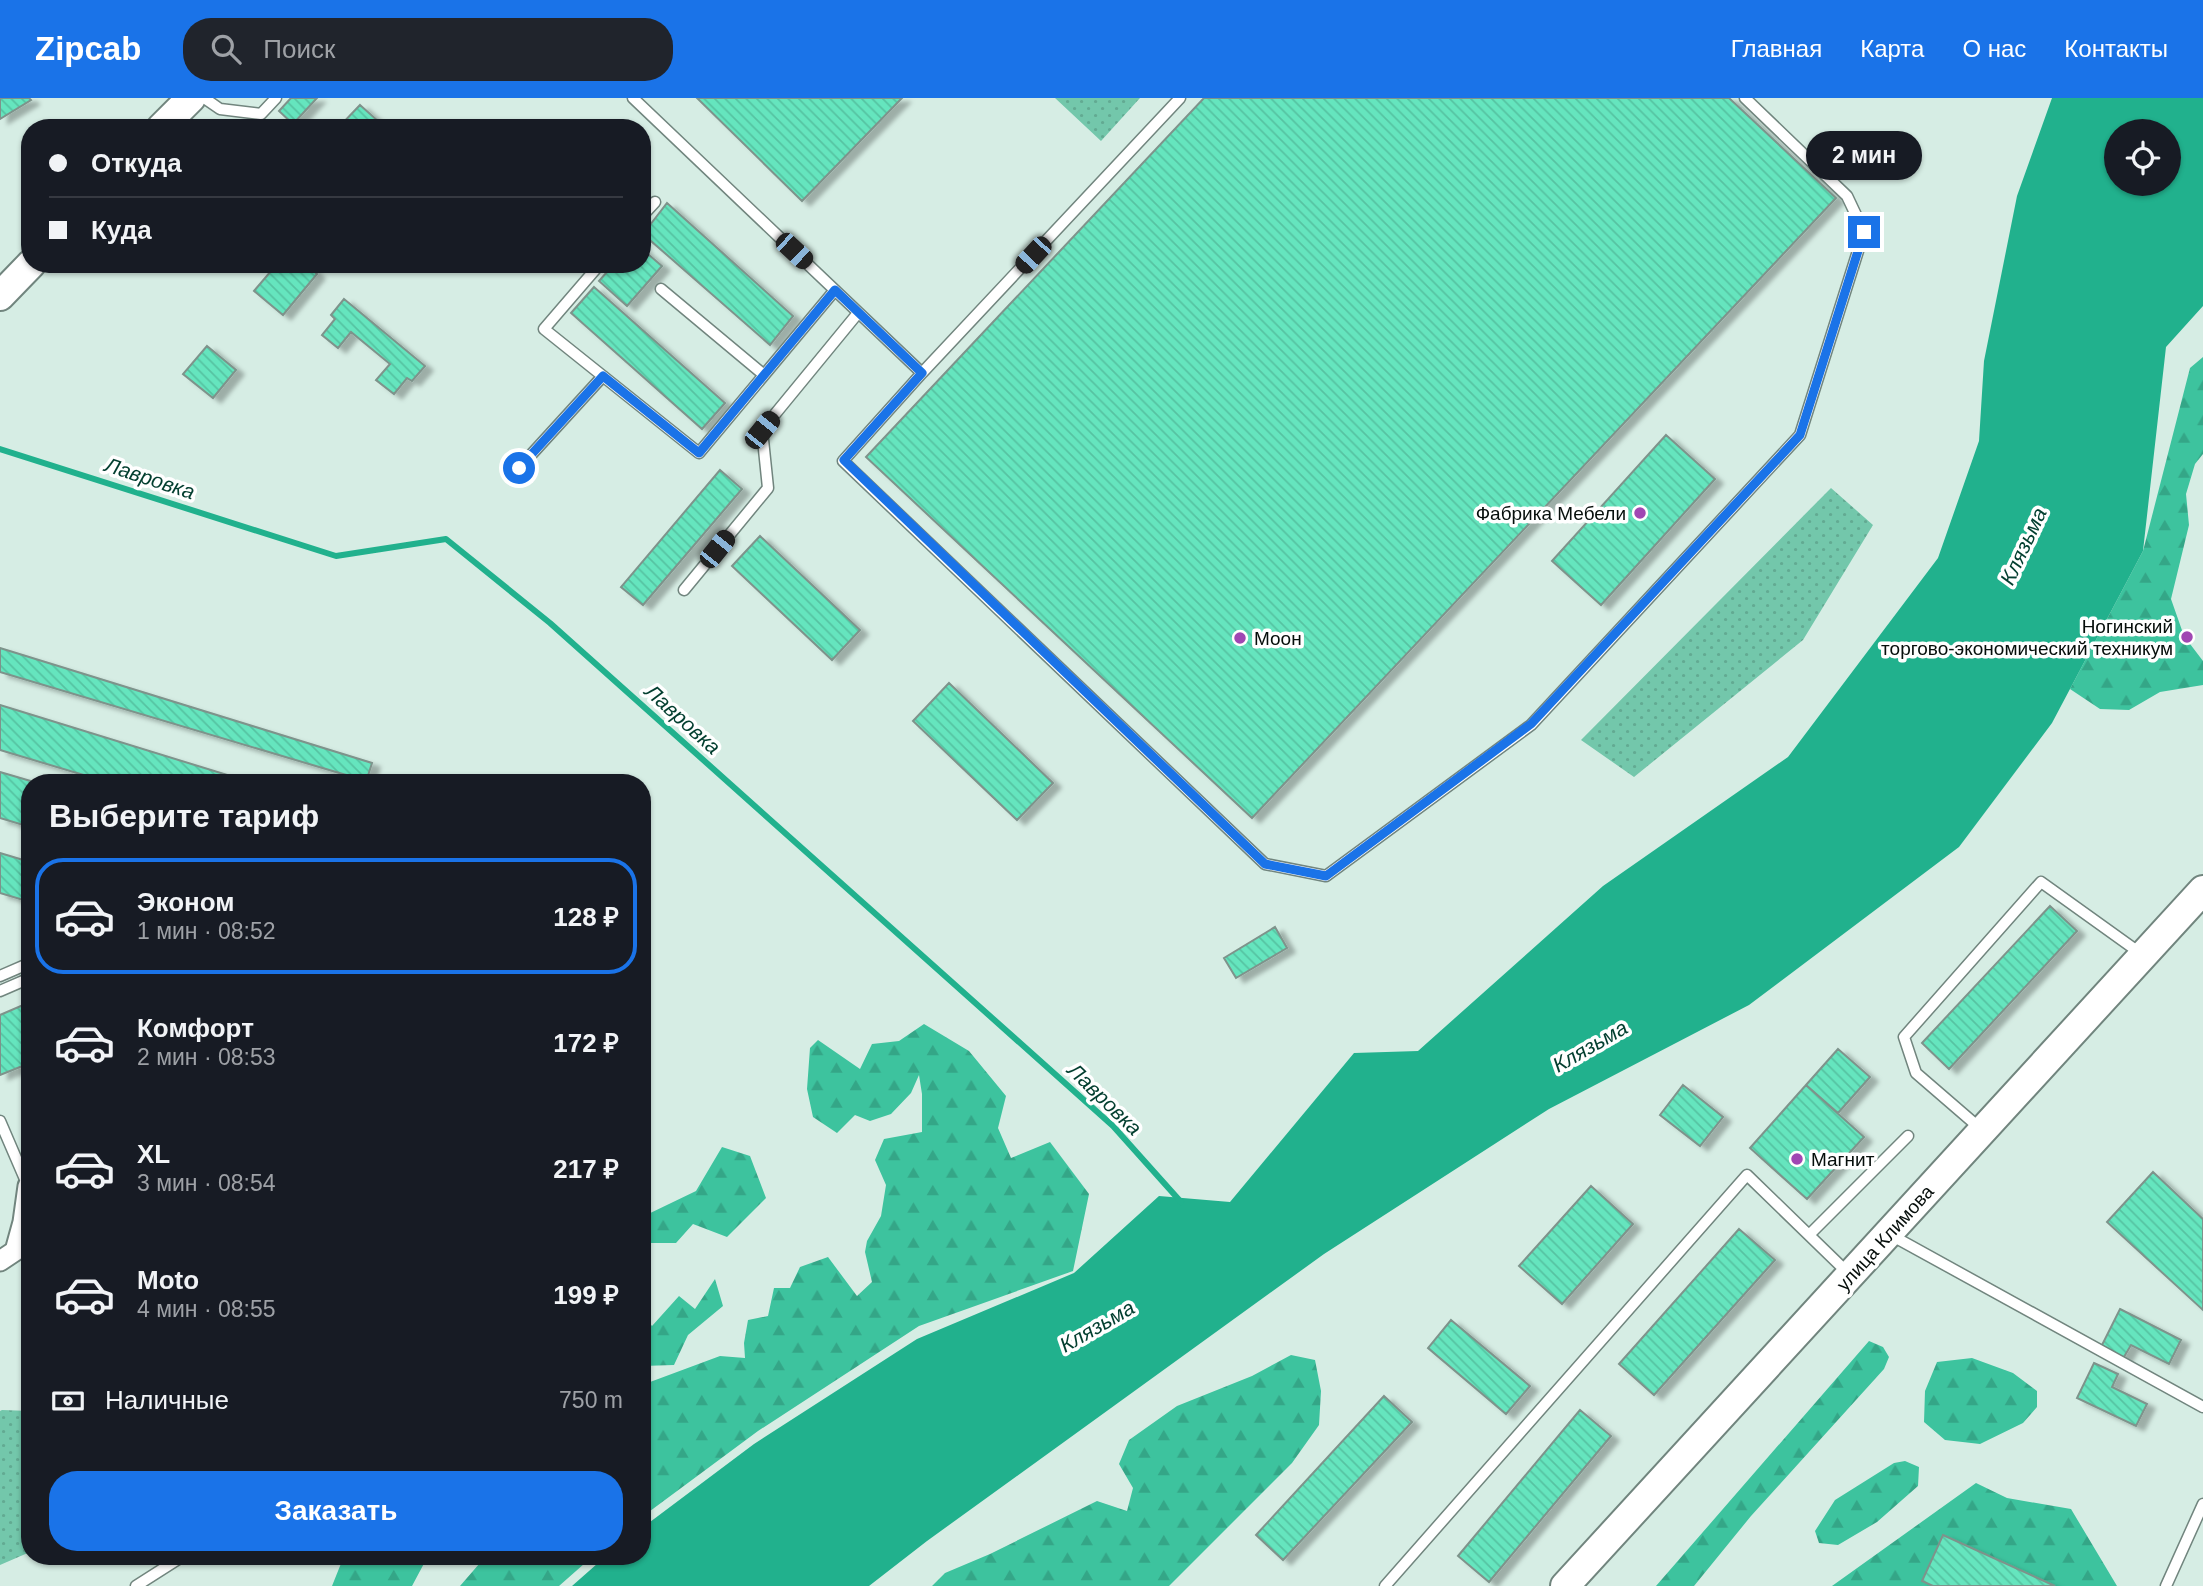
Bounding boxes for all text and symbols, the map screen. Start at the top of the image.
search box [183,18,673,81]
text: Zipcab [35,30,141,67]
icon: search [207,30,245,68]
text: Поиск [263,34,335,64]
text: Главная [1731,35,1822,62]
text: Карта [1860,35,1924,62]
text: О нас [1962,35,2026,62]
text: Контакты [2064,35,2168,62]
map controls [2104,119,2181,196]
button: locate [2104,119,2181,196]
callout: 2 мин [1806,130,1922,180]
text: 2 мин [1832,142,1896,168]
text: Откуда [91,148,182,178]
text: Куда [91,215,152,245]
route end [1848,216,1880,248]
car [772,229,817,273]
car [1011,232,1056,278]
car [741,407,784,453]
water label: Лавровка [100,452,198,503]
route start [503,452,535,484]
place label: Фабрика Мебели [1476,503,1626,524]
water label: Клязьма [1995,504,2051,588]
marker: Фабрика Мебели [1632,505,1648,521]
car [696,526,739,572]
place label: Ногинский торгово-экономический техникум [1881,616,2173,659]
place label: Моон [1254,628,1302,649]
marker: Ногинский торгово-экономический техникум [2179,629,2195,645]
marker: Моон [1232,630,1248,646]
water label: Лавровка [639,678,725,759]
text: Выберите тариф [49,798,319,834]
icon: car [53,885,116,948]
text: Эконом [137,887,235,917]
text: 128 ₽ [553,902,619,932]
text: 1 мин · 08:52 [137,918,276,944]
icon: car [53,1011,116,1074]
text: Комфорт [137,1013,254,1043]
water label: Клязьма [1549,1015,1631,1077]
text: 172 ₽ [553,1028,619,1058]
text: 2 мин · 08:53 [137,1044,276,1070]
water label: Лавровка [1062,1057,1146,1140]
icon: car [53,1137,116,1200]
text: XL [137,1139,170,1169]
place label: Магнит [1811,1149,1875,1170]
marker: Магнит [1789,1151,1805,1167]
text: 217 ₽ [553,1154,619,1184]
text: 3 мин · 08:54 [137,1170,276,1196]
street label: улица Климова [1832,1181,1938,1295]
icon: car [53,1263,116,1326]
text: Moto [137,1265,199,1295]
text: 199 ₽ [553,1280,619,1310]
water label: Клязьма [1056,1295,1138,1357]
text: 4 мин · 08:55 [137,1296,276,1322]
icon: cash [49,1382,87,1420]
text: Наличные [105,1385,229,1415]
text: 750 m [559,1387,623,1413]
button: Заказать [49,1471,623,1551]

